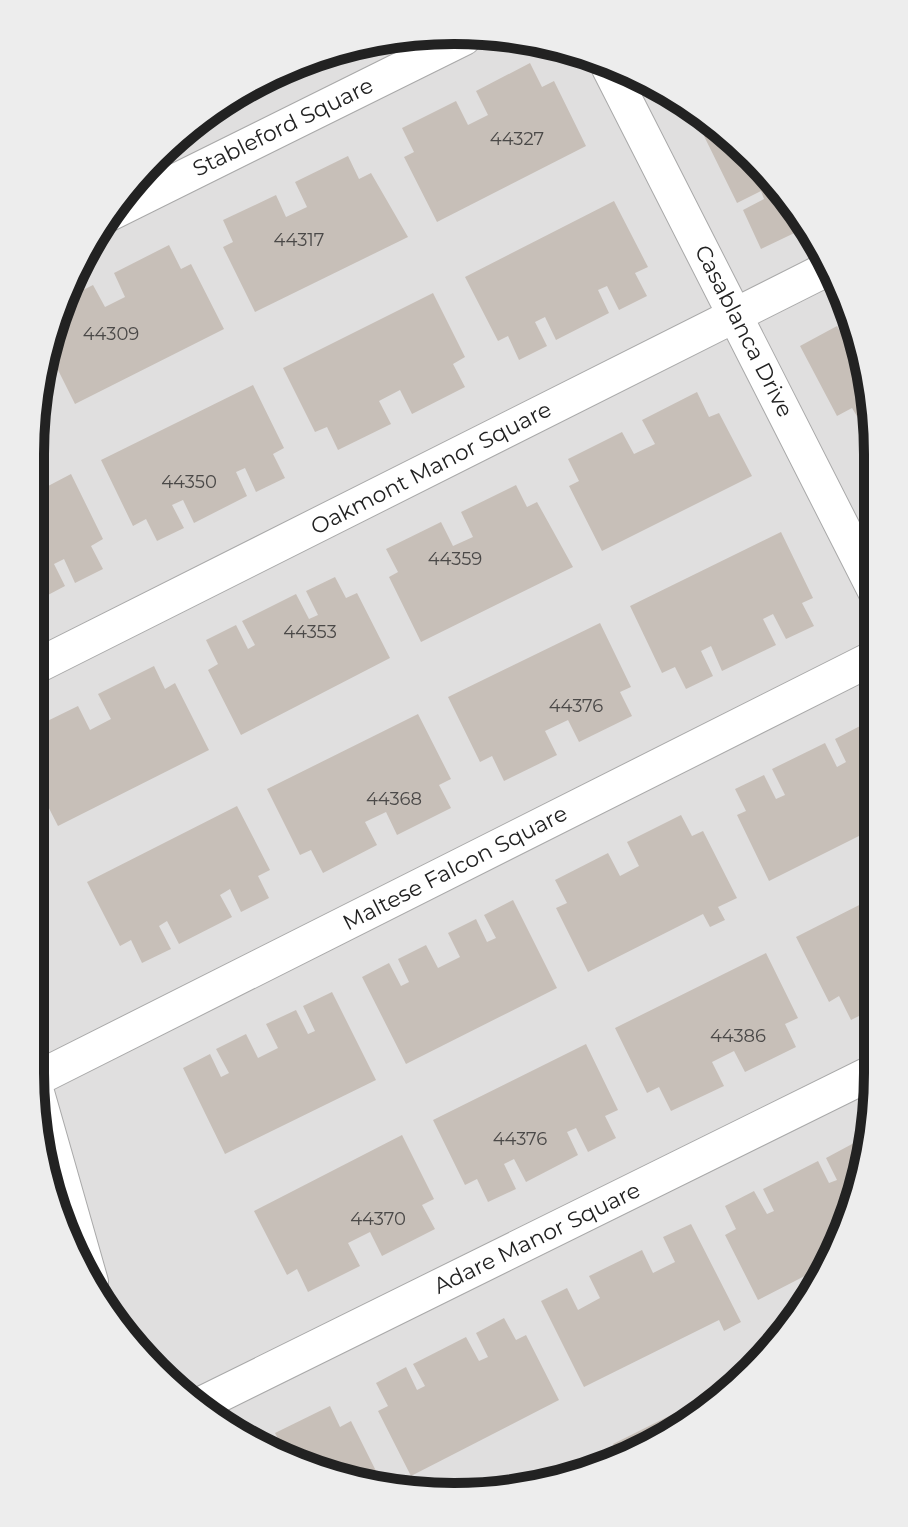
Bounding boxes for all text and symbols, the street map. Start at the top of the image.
street label: Stableford Square [188,72,378,182]
house number: 44327 [490,128,544,150]
house number: 44317 [274,229,324,251]
street label: Casablanca Drive [689,240,799,422]
house number: 44309 [83,323,139,345]
street label: Oakmont Manor Square [306,395,556,541]
house number: 44350 [161,471,217,493]
house number: 44359 [428,548,482,570]
house number: 44353 [283,621,337,643]
house number: 44376 [549,695,603,717]
house number: 44368 [366,788,422,810]
street label: Maltese Falcon Square [338,800,572,936]
house number: 44386 [710,1025,766,1047]
house number: 44376 [493,1128,547,1150]
street label: Adare Manor Square [429,1176,645,1300]
house number: 44370 [350,1208,406,1230]

